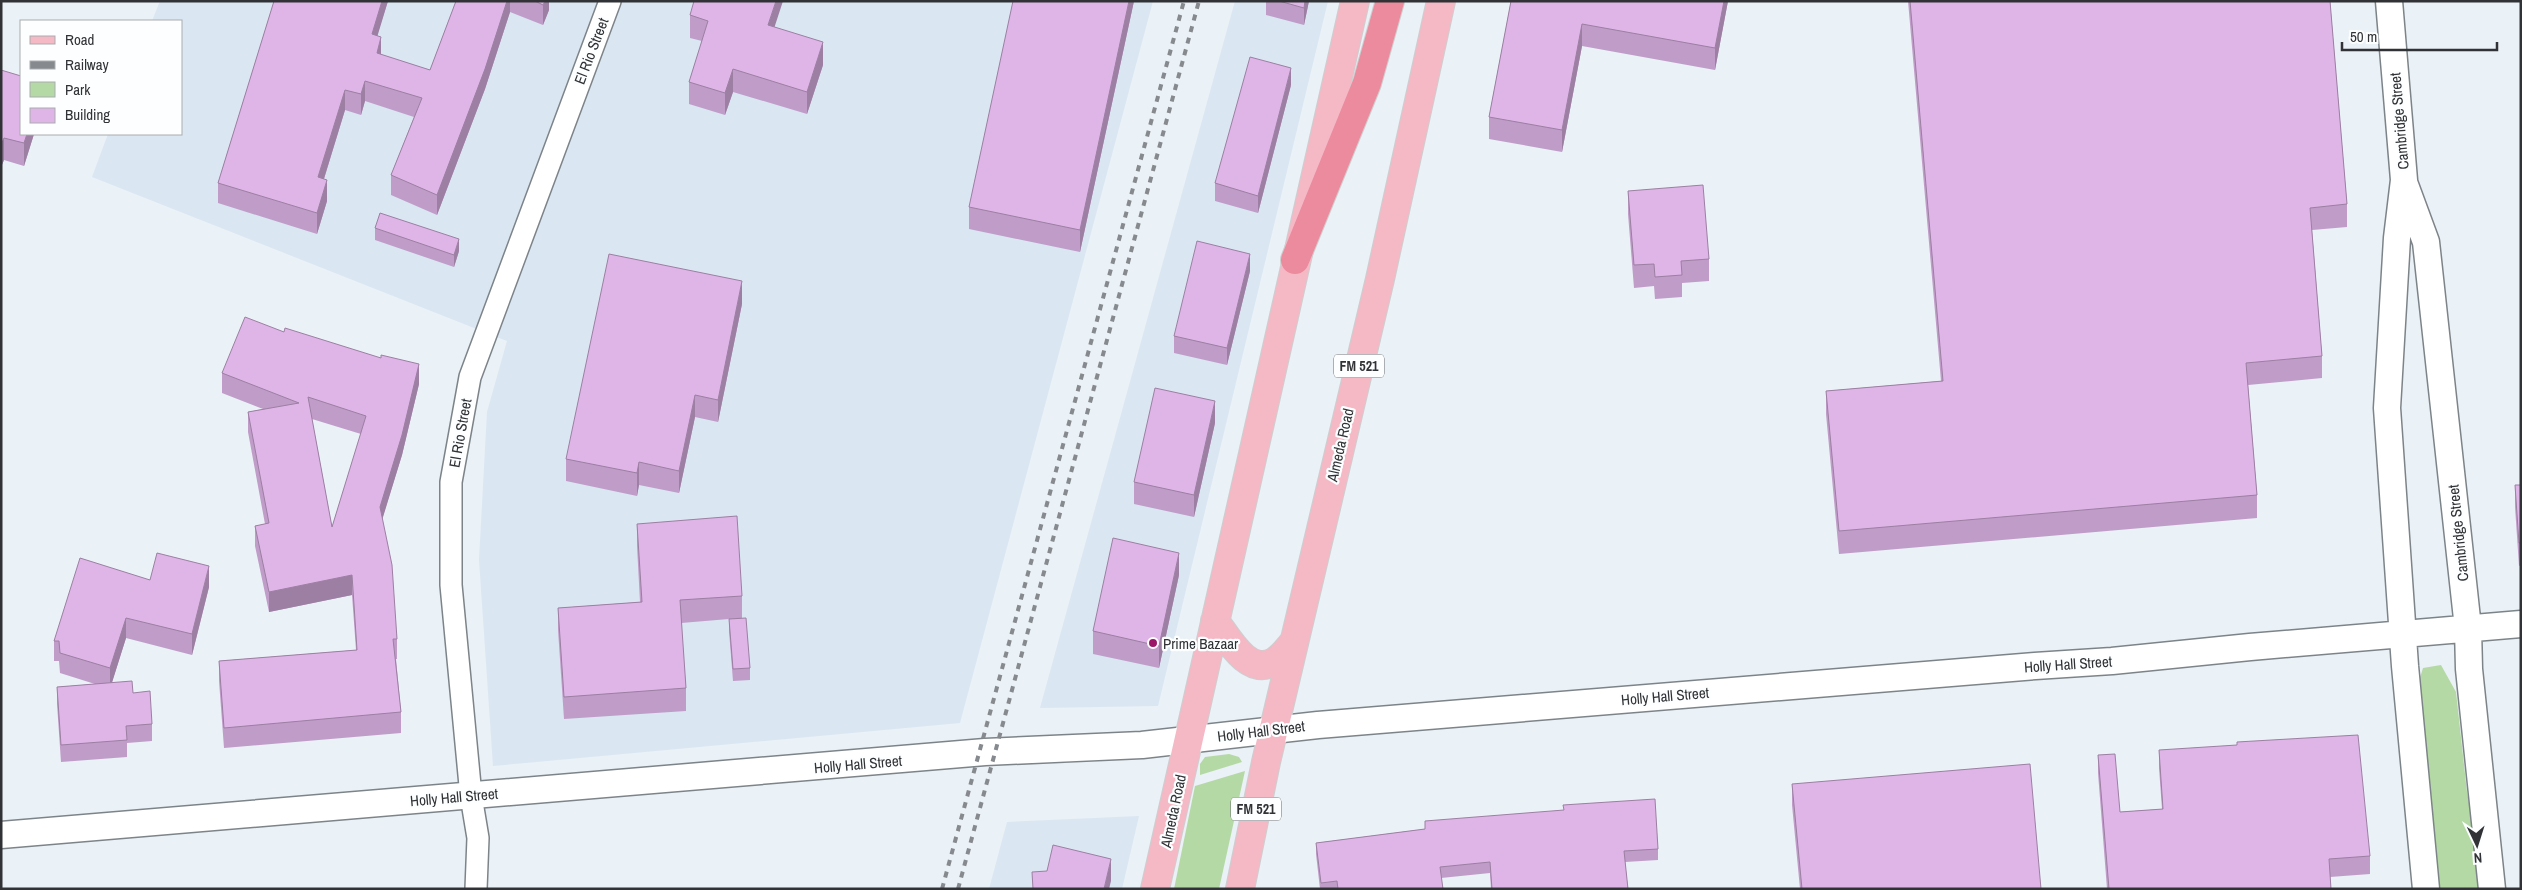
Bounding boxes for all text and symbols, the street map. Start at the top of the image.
street label: El Rio Street [569,14,614,87]
legend [20,20,182,135]
scale bar [2342,20,2497,52]
text: 50 m [2350,26,2377,47]
text: Road [65,29,94,50]
text: Railway [65,54,110,75]
street label: Cambridge Street [2384,71,2414,170]
text: Park [65,79,91,100]
text: Building [65,104,110,125]
road number: FM 521 [1334,354,1384,378]
street label: El Rio Street [444,396,476,469]
street label: Almeda Road [1321,406,1359,485]
street label: Cambridge Street [2442,483,2474,582]
place label: Prime Bazaar [1163,633,1238,654]
marker: Prime Bazaar [1147,637,1159,649]
street label: Holly Hall Street [2023,650,2113,678]
street label: Holly Hall Street [1620,682,1710,710]
street label: Holly Hall Street [1216,715,1307,747]
street label: Holly Hall Street [813,750,903,778]
street label: Almeda Road [1155,772,1191,851]
street label: Holly Hall Street [409,783,499,811]
road number: FM 521 [1231,798,1281,821]
north arrow [2452,820,2502,870]
text: N [2473,849,2483,867]

